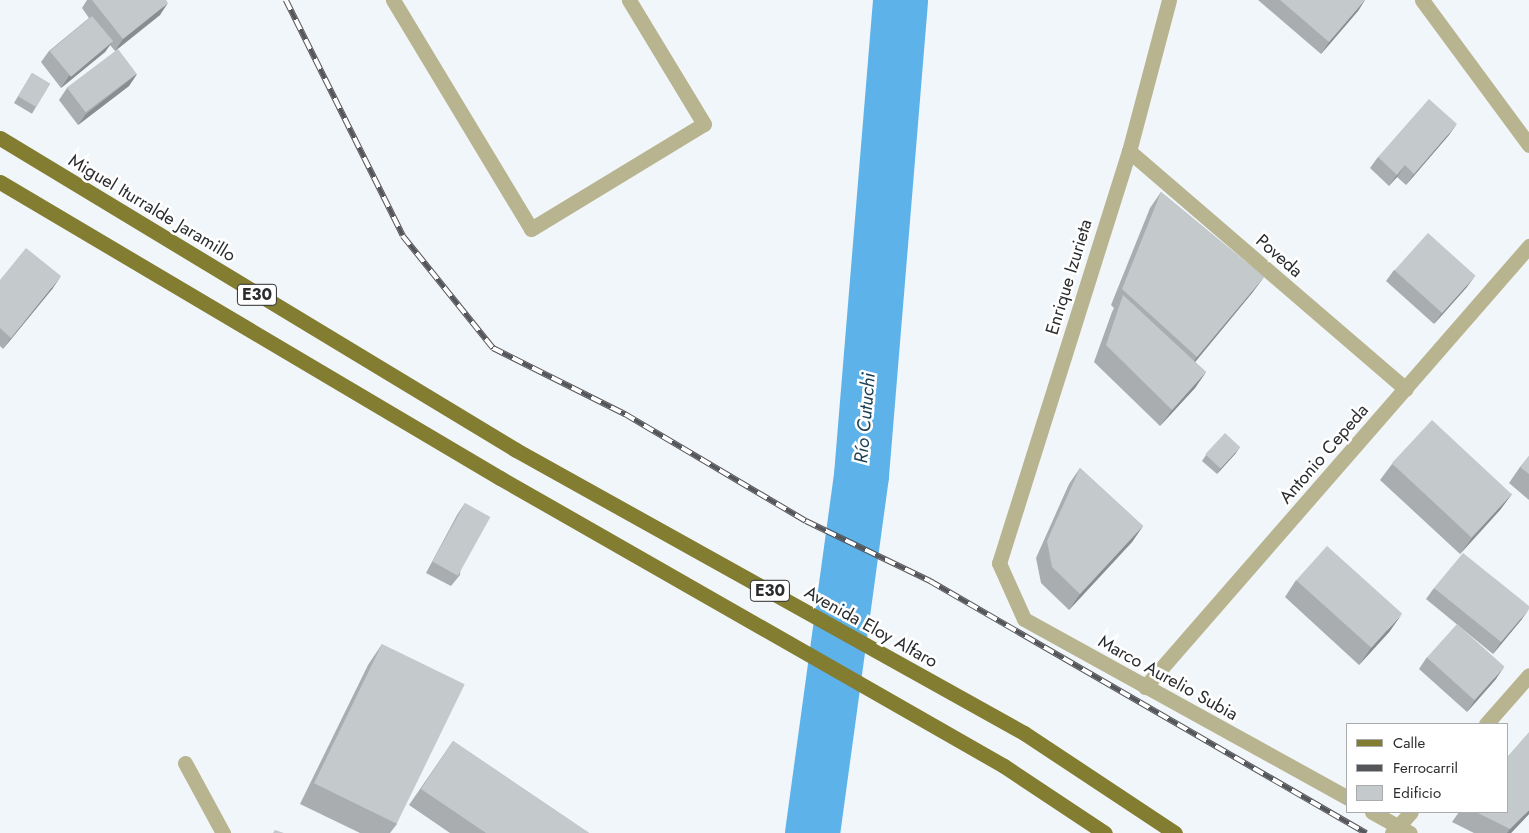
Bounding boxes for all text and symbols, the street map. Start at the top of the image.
street label: Miguel Iturralde Jaramillo [65,150,239,266]
street label: Enrique Izurieta [1041,217,1097,337]
street label: Poveda [1251,230,1307,282]
road number: E30 [236,282,278,308]
water label: Río Cutuchi [850,372,880,464]
street label: Antonio Cepeda [1275,400,1373,508]
road number: E30 [749,578,791,604]
street label: Avenida Eloy Alfaro [801,581,941,673]
street label: Marco Aurelio Subia [1095,631,1241,725]
legend [1346,723,1509,813]
text: Calle [1393,732,1425,754]
text: Ferrocarril [1393,757,1458,779]
text: Edificio [1393,782,1441,804]

